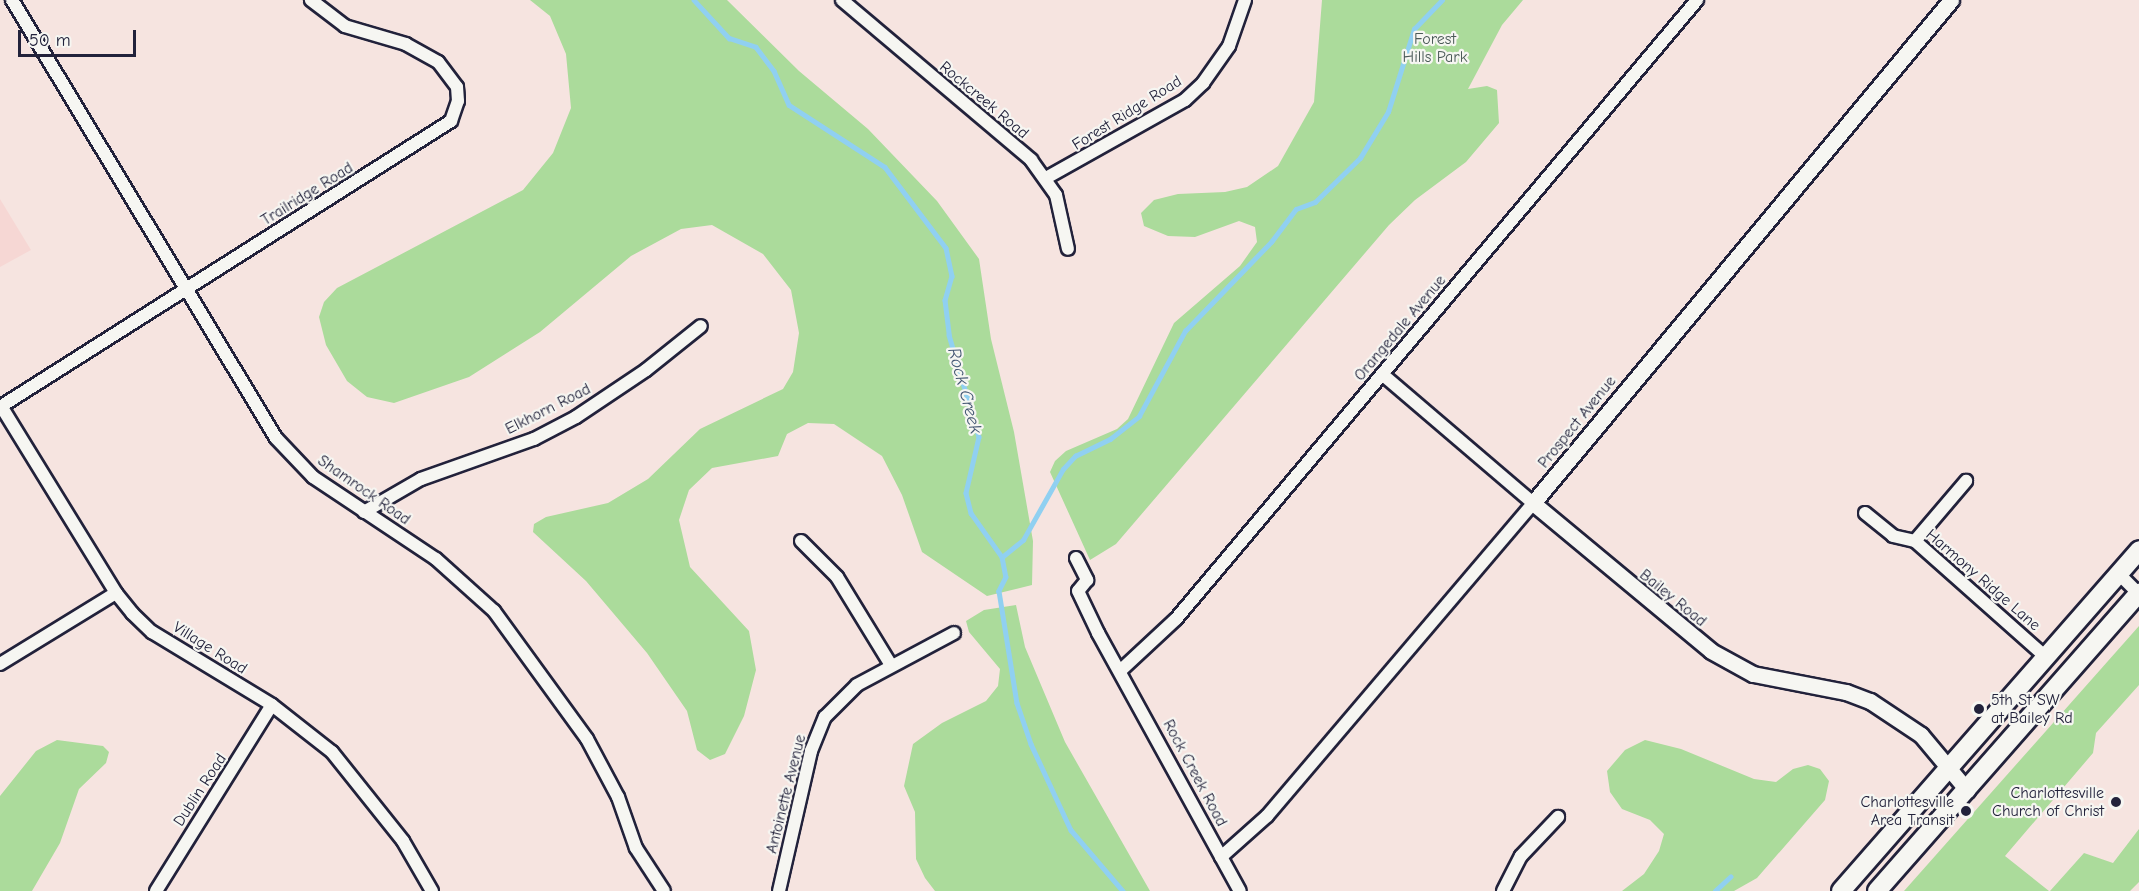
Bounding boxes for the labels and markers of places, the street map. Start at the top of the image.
place label: 5th St SW at Bailey Rd [1991,690,2073,728]
marker: 5th St SW at Bailey Rd [1972,702,1986,716]
place label: Charlottesville Church of Christ [1992,783,2104,821]
place label: Charlottesville Area Transit [1860,792,1954,830]
marker: Charlottesville Church of Christ [2109,795,2123,809]
marker: Charlottesville Area Transit [1959,804,1973,818]

